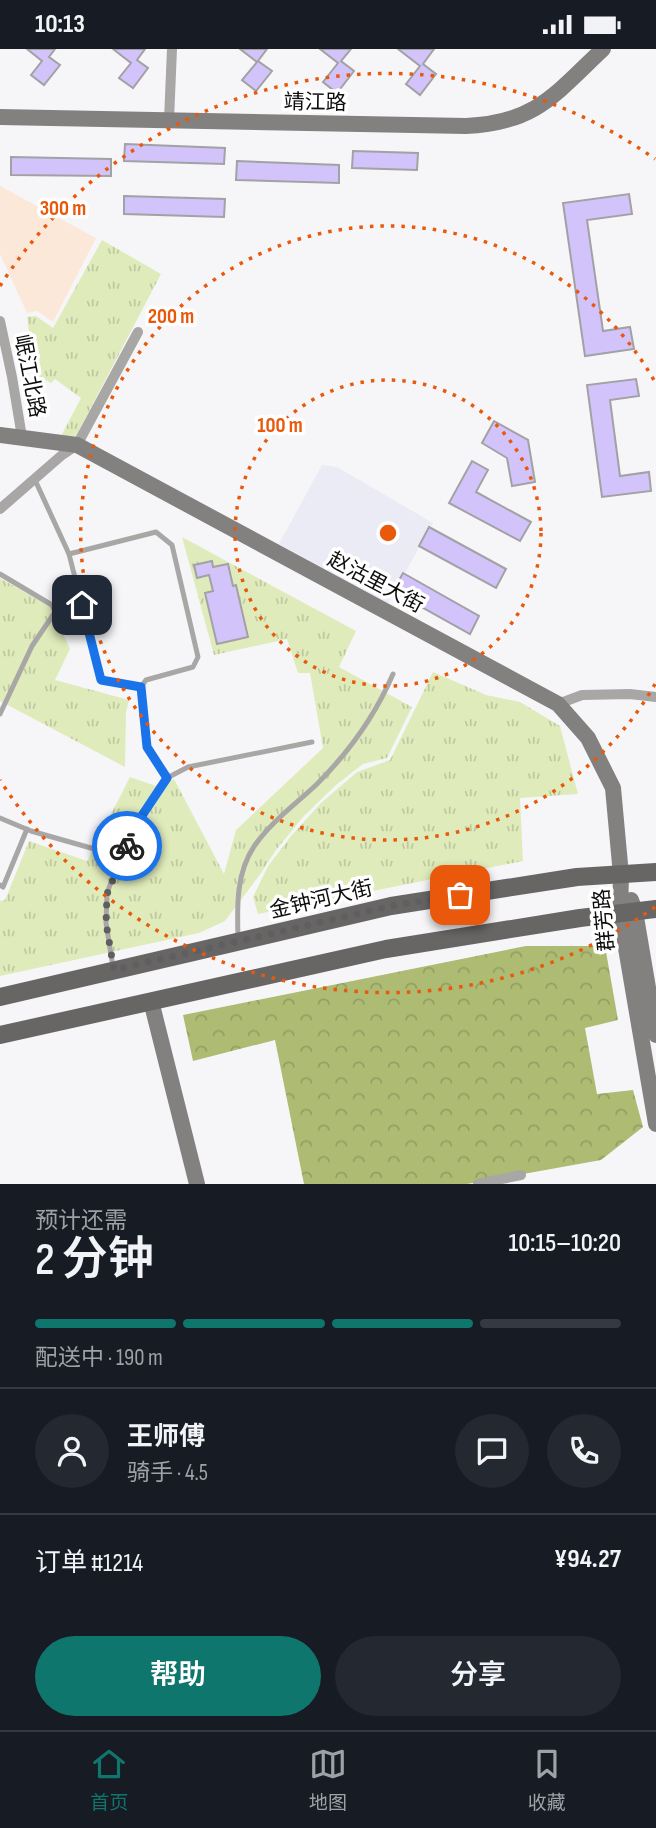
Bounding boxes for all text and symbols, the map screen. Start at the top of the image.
text: 10:13 [35,9,85,40]
street label: 靖江路 [283,89,347,116]
text: 300 m [40,196,86,221]
text: 200 m [148,304,194,329]
street label: 岷江北路 [9,332,50,420]
text: 100 m [257,413,303,438]
centre of rings [376,521,400,545]
street label: 赵沽里大街 [324,547,428,618]
pin [52,575,112,635]
icon: home [63,586,101,624]
courier [92,811,162,881]
icon: bike [108,827,146,865]
pin [430,865,490,925]
street label: 金钟河大街 [267,875,375,923]
icon: bag [441,876,479,914]
street label: 群芳路 [589,887,620,952]
text: 预计还需 [35,1207,127,1235]
text: 10:15–10:20 [509,1228,621,1259]
text: 2 分钟 [35,1233,154,1288]
text: 配送中 · 190 m [35,1344,163,1372]
button: person [35,1414,109,1488]
button: chat [455,1414,529,1488]
button: phone [547,1414,621,1488]
text: 王师傅 [127,1422,205,1453]
text: 骑手 · 4.5 [127,1459,208,1487]
text: ¥94.27 [554,1544,621,1575]
text: 订单 #1214 [35,1548,143,1579]
button: 帮助 [35,1636,321,1716]
button: 分享 [335,1636,621,1716]
tab: 首页 [90,1745,128,1815]
tab: 地图 [309,1745,347,1815]
tab: 收藏 [528,1745,566,1815]

